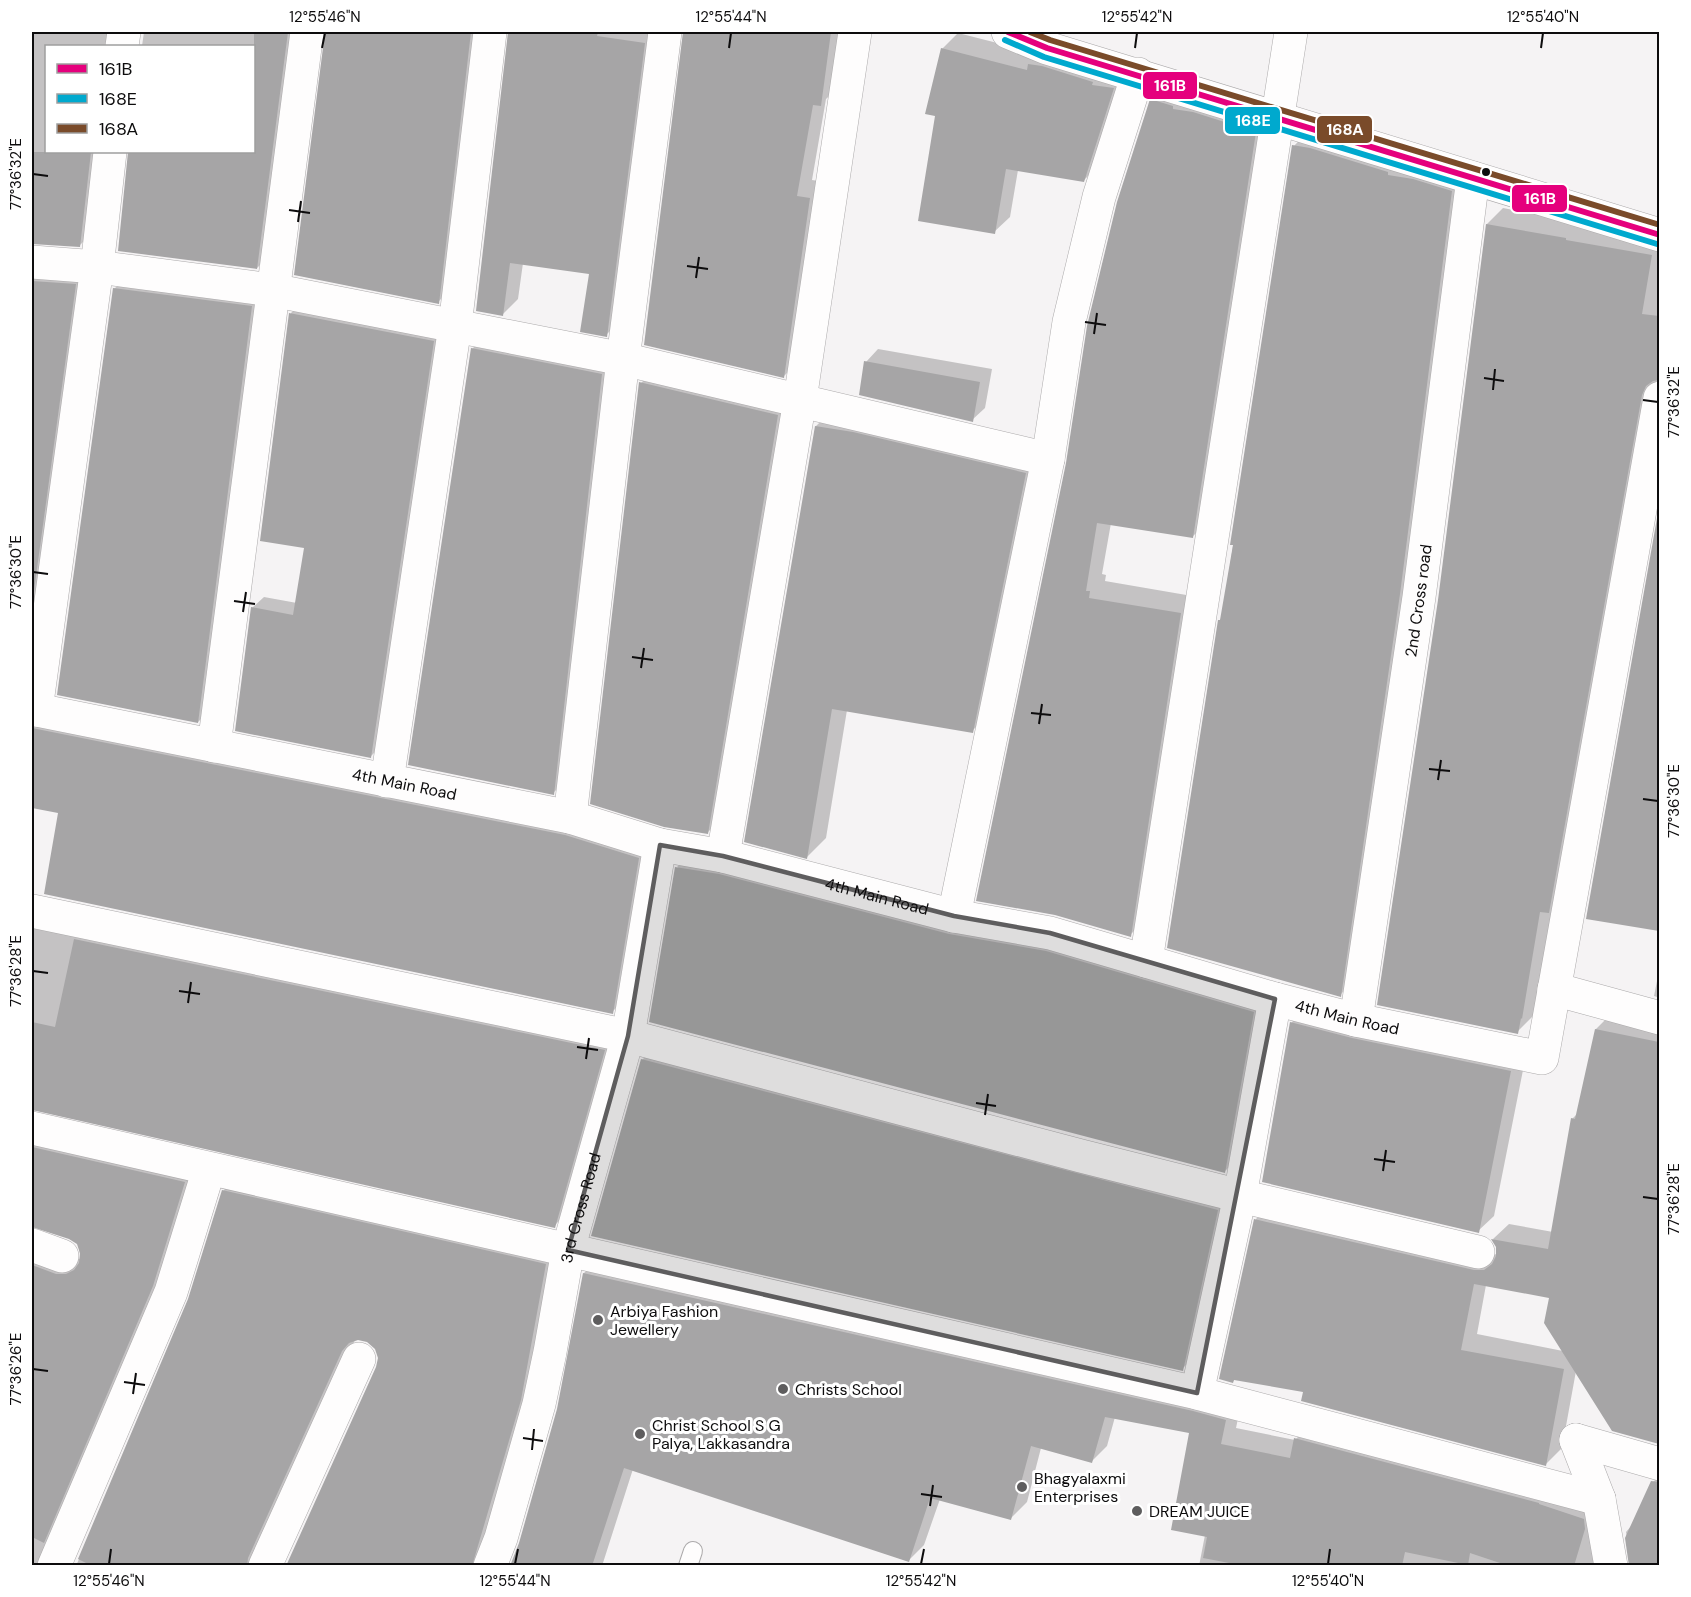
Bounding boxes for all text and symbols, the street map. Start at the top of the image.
text: 12°55'46"N [289,7,361,27]
text: 12°55'44"N [695,7,767,27]
text: 12°55'42"N [1102,7,1172,27]
text: 12°55'40"N [1507,7,1579,27]
legend [45,45,255,153]
text: 161B [99,57,133,81]
line badge: 161B [1142,71,1198,100]
text: 161B [1154,75,1186,96]
text: 168E [99,87,137,111]
line badge: 168E [1224,106,1281,135]
text: 168E [1235,110,1271,131]
line badge: 168A [1316,115,1373,144]
text: 168A [99,117,138,141]
text: 168A [1326,119,1364,140]
text: 77°36'32"E [6,138,26,210]
unlabelled marker [1480,166,1492,178]
line badge: 161B [1511,184,1568,213]
text: 161B [1524,188,1556,209]
text: 77°36'32"E [1664,366,1684,438]
text: 77°36'30"E [6,535,26,609]
street label: 2nd Cross road [1400,543,1437,658]
street label: 4th Main Road [350,764,459,805]
text: 77°36'30"E [1664,764,1684,838]
street label: 4th Main Road [823,873,931,920]
text: 77°36'28"E [6,935,26,1007]
street label: 4th Main Road [1293,995,1401,1040]
street label: 3rd Cross Road [556,1150,606,1265]
text: 77°36'28"E [1664,1163,1684,1235]
place label: Arbiya Fashion Jewellery [610,1301,718,1340]
marker: Arbiya Fashion Jewellery [591,1313,605,1327]
text: 77°36'26"E [6,1333,26,1405]
place label: Christs School [795,1379,902,1400]
marker: Christs School [776,1382,790,1396]
place label: Christ School S G Palya, Lakkasandra [652,1415,790,1454]
marker: Christ School S G Palya, Lakkasandra [633,1427,647,1441]
place label: Bhagyalaxmi Enterprises [1034,1468,1126,1507]
marker: Bhagyalaxmi Enterprises [1015,1480,1029,1494]
place label: DREAM JUICE [1149,1501,1250,1522]
marker: DREAM JUICE [1130,1504,1144,1518]
text: 12°55'46"N [73,1571,145,1591]
text: 12°55'44"N [479,1571,551,1591]
text: 12°55'42"N [886,1571,956,1591]
text: 12°55'40"N [1292,1571,1364,1591]

